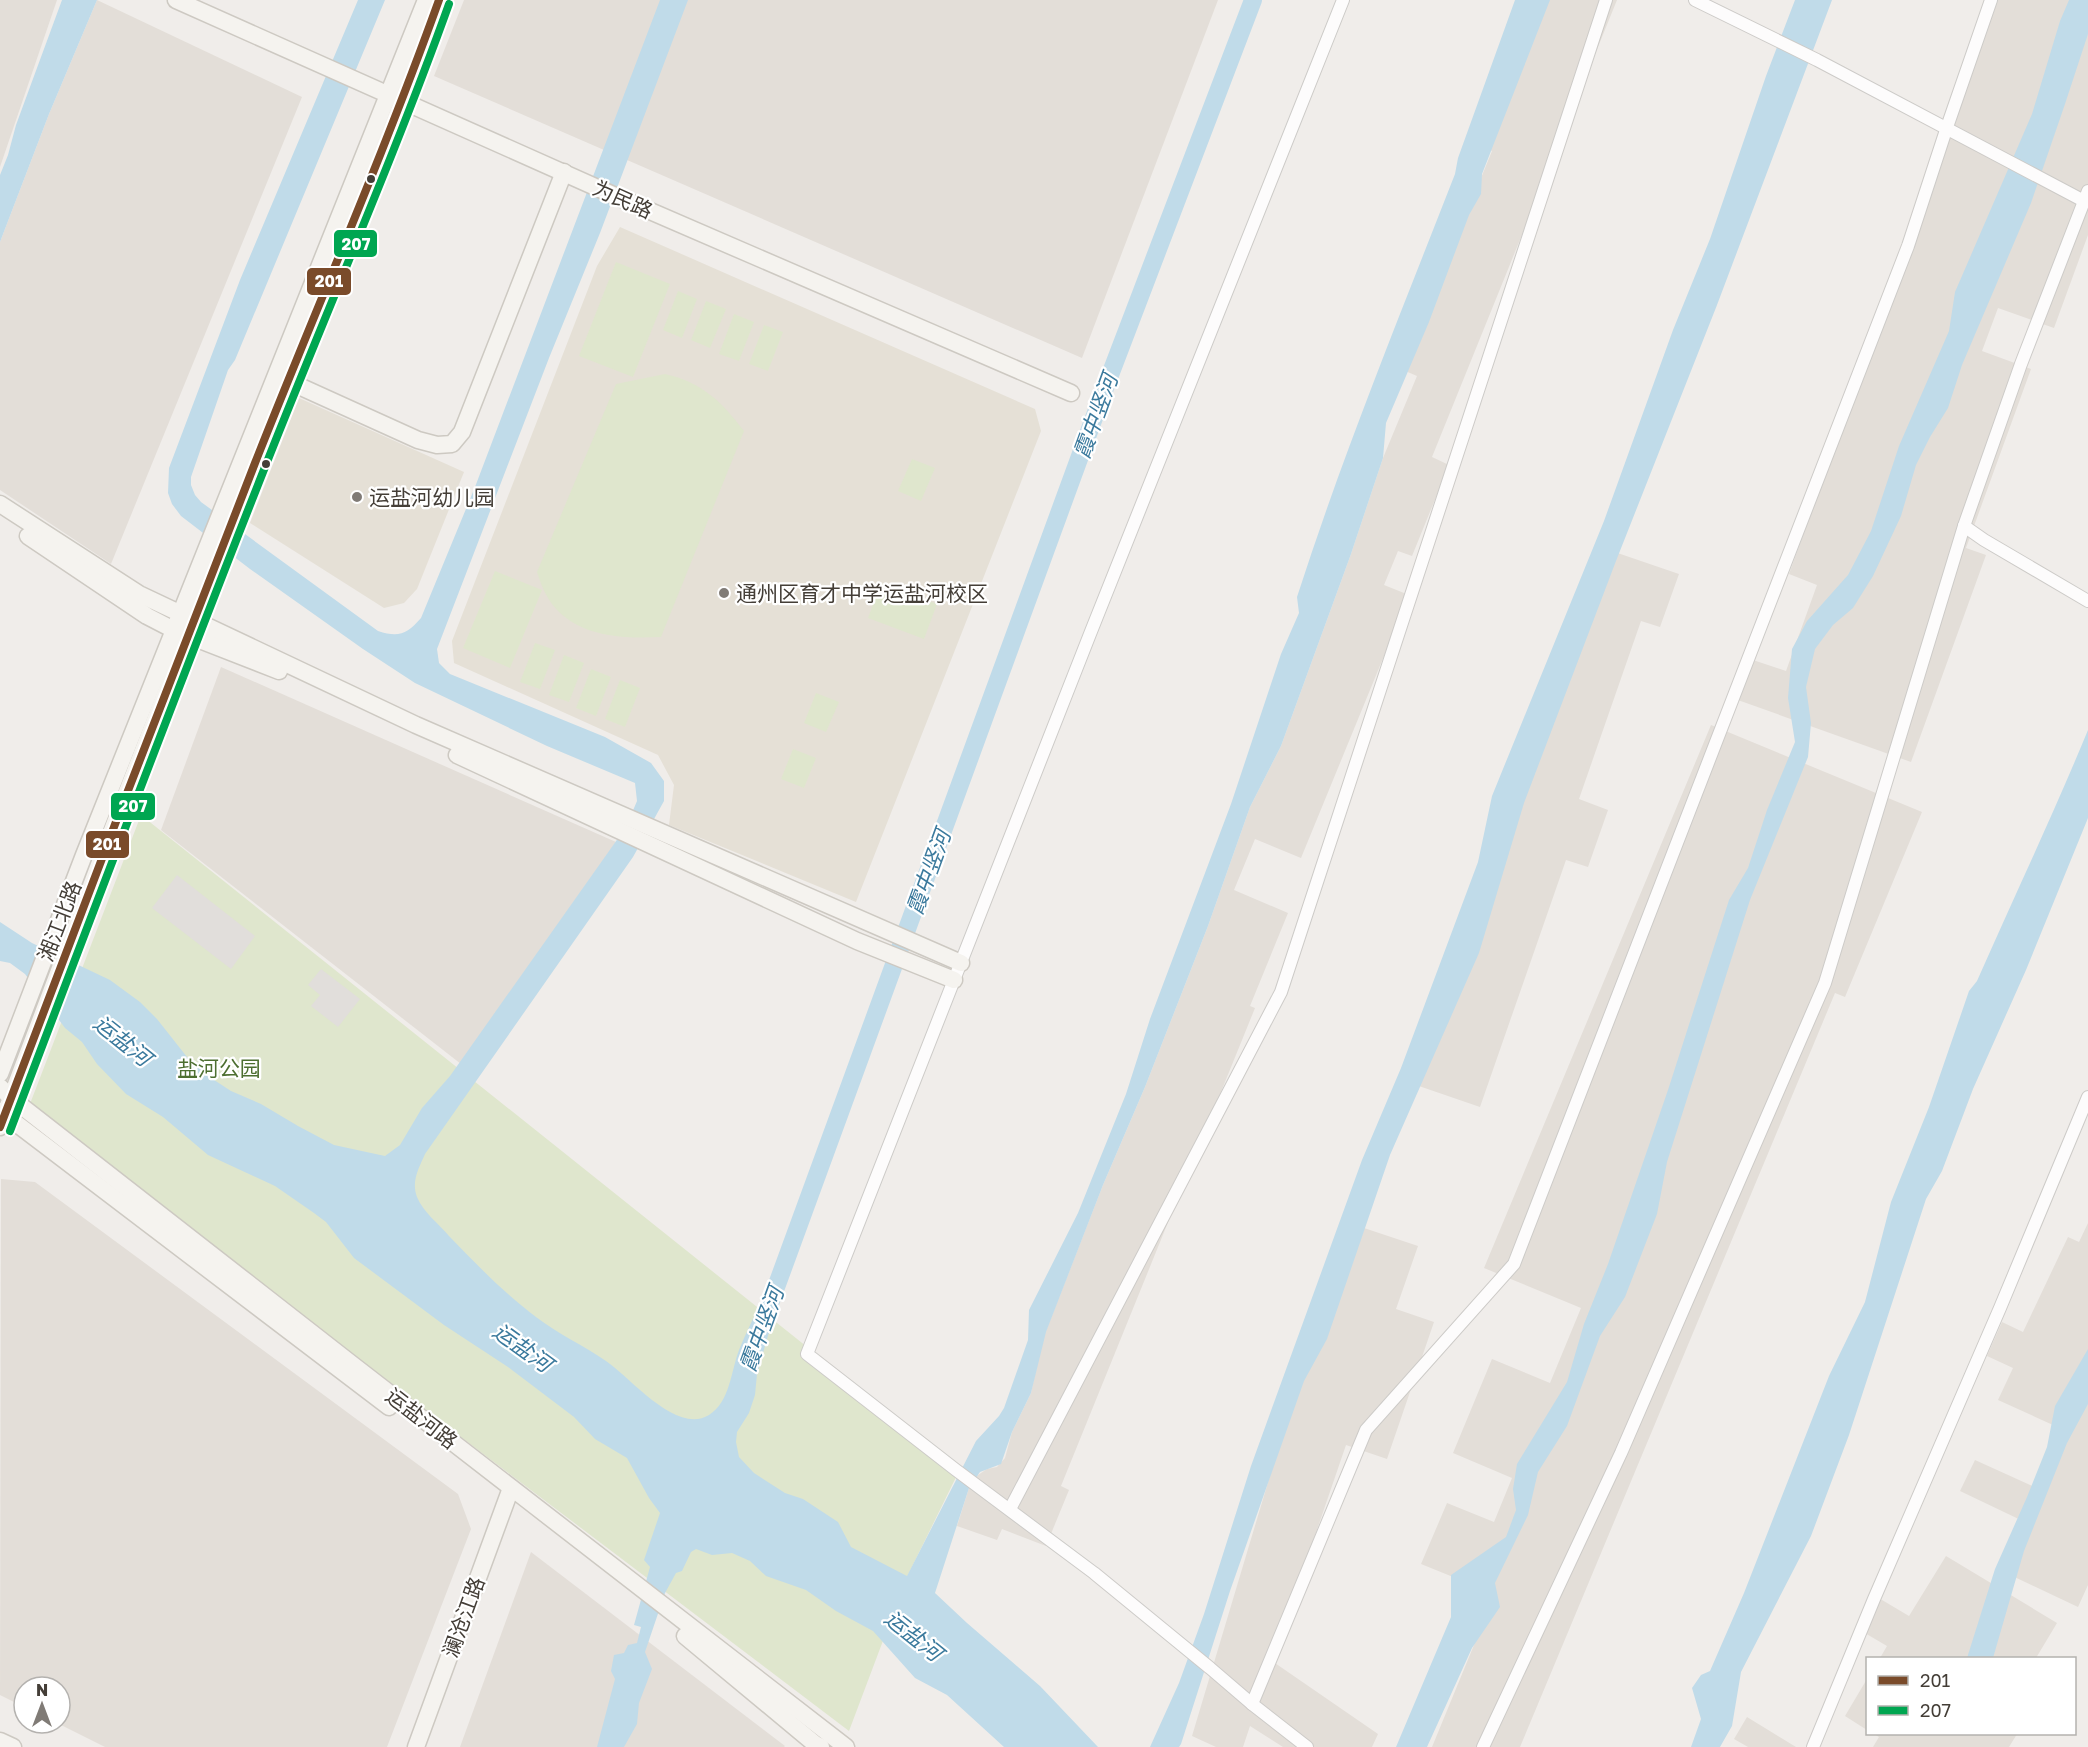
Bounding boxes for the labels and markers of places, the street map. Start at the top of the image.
unlabelled marker [365,173,377,185]
unlabelled marker [260,458,272,470]
place label: 运盐河幼儿园 [369,484,495,510]
marker: 运盐河幼儿园 [350,490,364,504]
place label: 通州区育才中学运盐河校区 [736,580,988,606]
marker: 通州区育才中学运盐河校区 [717,586,731,600]

